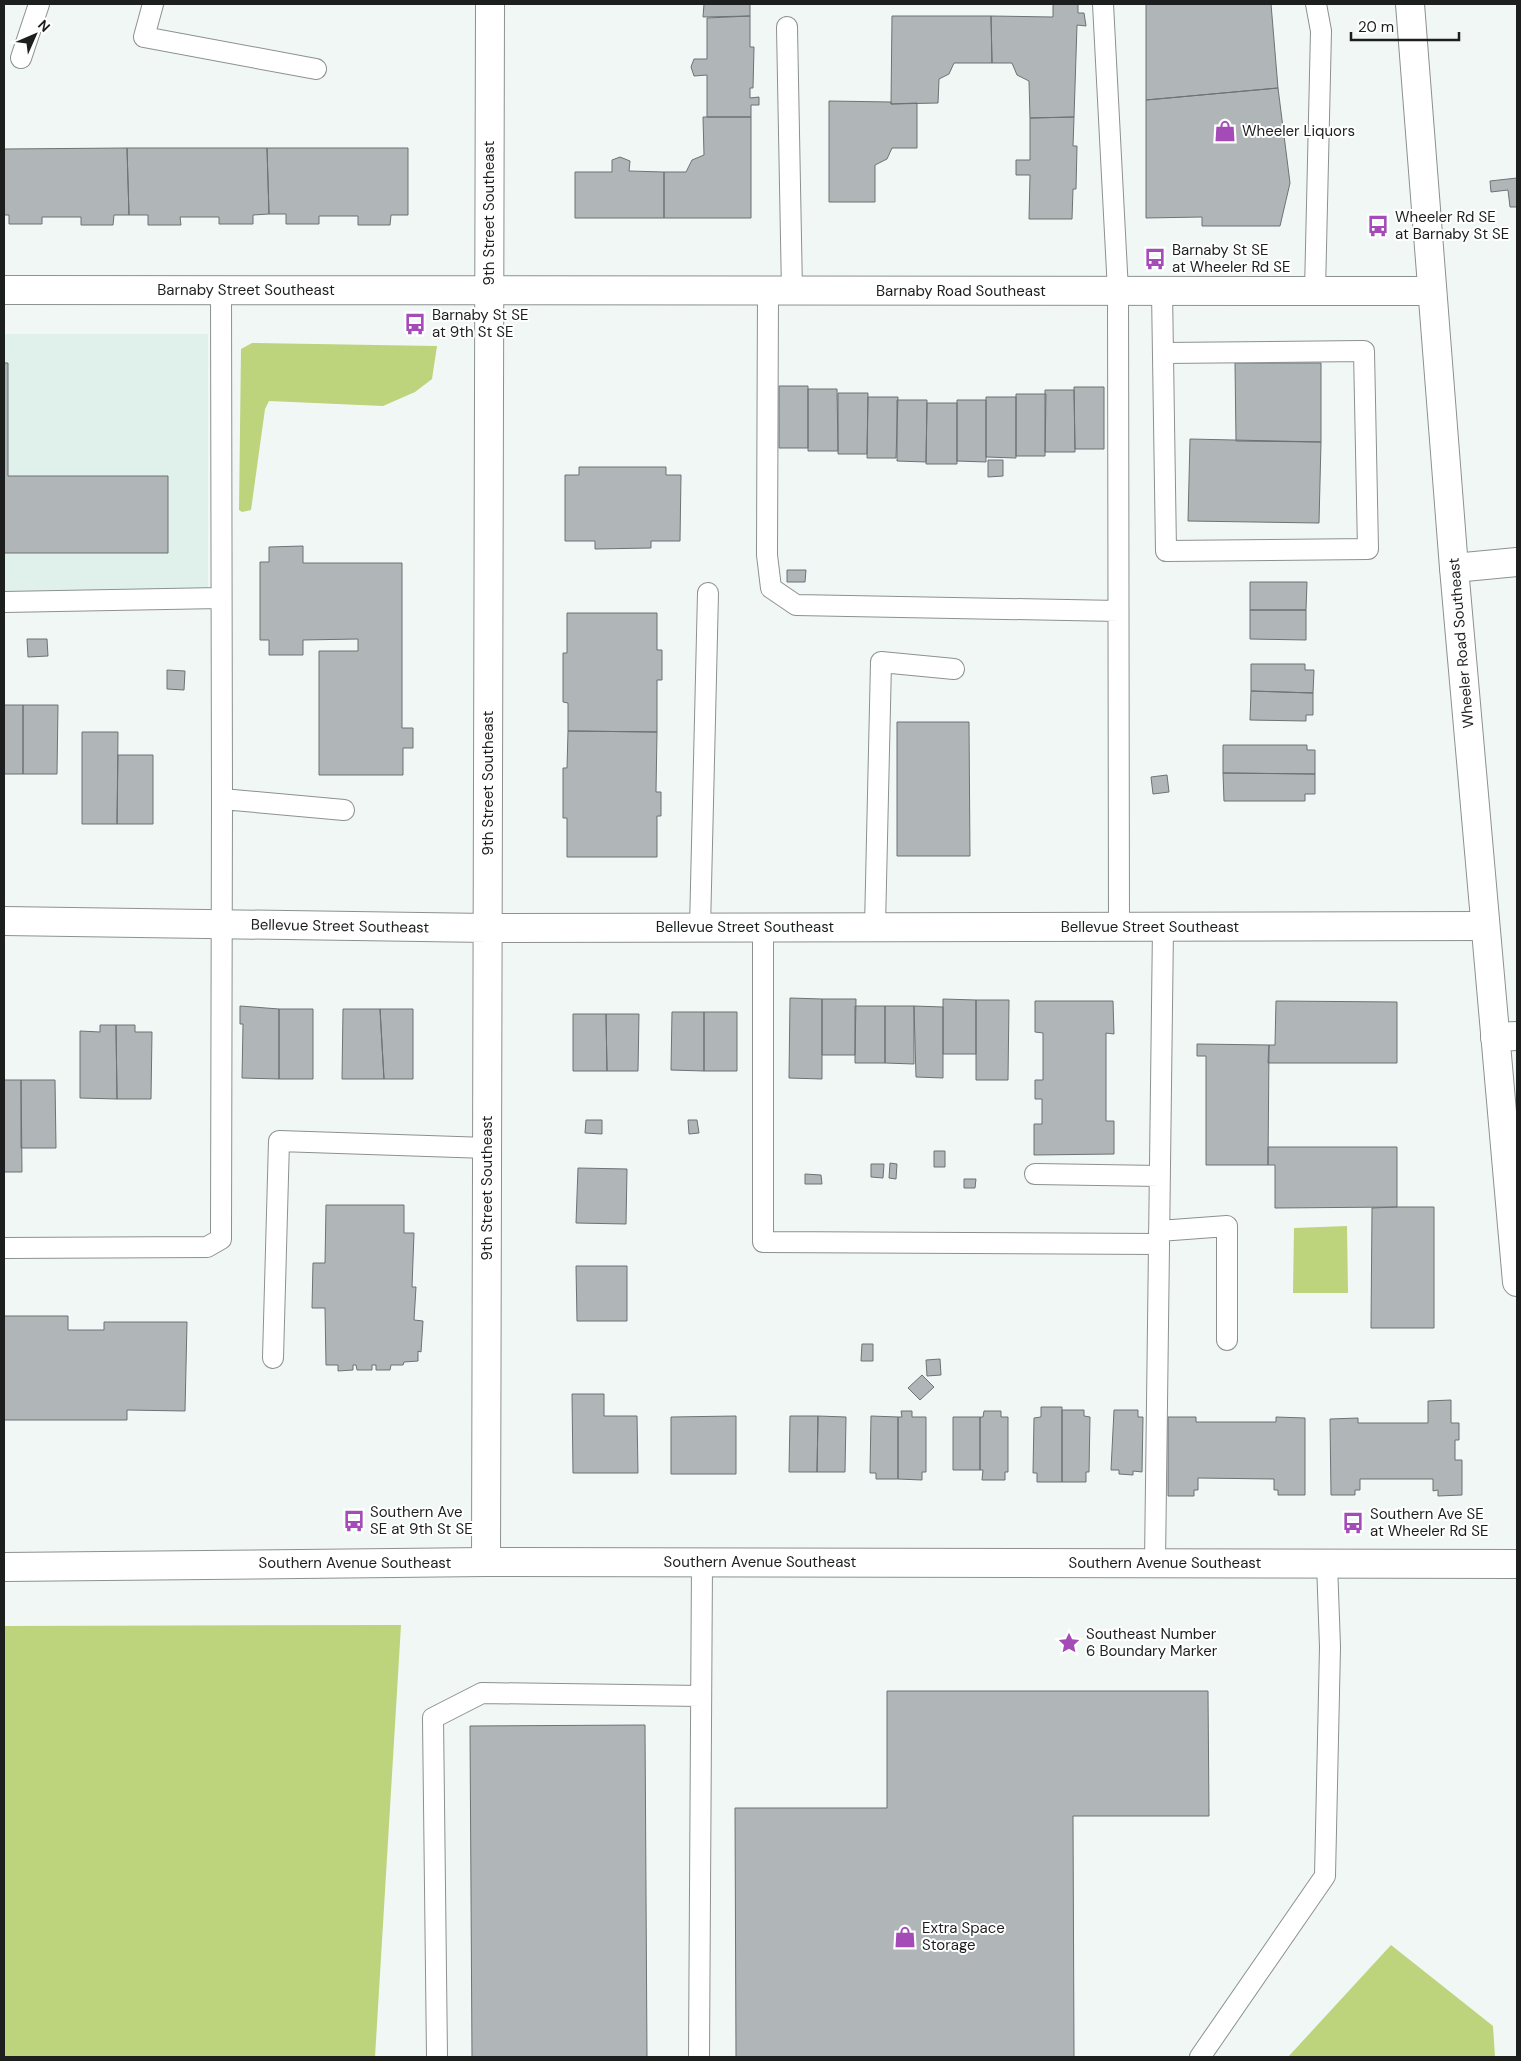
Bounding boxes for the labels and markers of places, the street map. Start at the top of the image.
shop icon: Wheeler Liquors [1212,118,1238,144]
place label: Wheeler Liquors [1242,121,1355,141]
place label: Wheeler Rd SE at Barnaby St SE [1395,207,1509,244]
bus stop icon: Wheeler Rd SE at Barnaby St SE [1365,213,1391,239]
place label: Barnaby St SE at Wheeler Rd SE [1172,240,1290,277]
bus stop icon: Barnaby St SE at Wheeler Rd SE [1142,246,1168,272]
place label: Barnaby St SE at 9th St SE [432,305,528,342]
bus stop icon: Barnaby St SE at 9th St SE [402,311,428,337]
place label: Southern Ave SE at 9th St SE [370,1502,473,1539]
place label: Southern Ave SE at Wheeler Rd SE [1370,1504,1488,1541]
bus stop icon: Southern Ave SE at 9th St SE [341,1508,367,1534]
bus stop icon: Southern Ave SE at Wheeler Rd SE [1340,1510,1366,1536]
place label: Southeast Number 6 Boundary Marker [1086,1624,1218,1661]
place icon: Southeast Number 6 Boundary Marker [1056,1630,1082,1656]
place label: Extra Space Storage [922,1918,1005,1955]
shop icon: Extra Space Storage [892,1924,918,1950]

